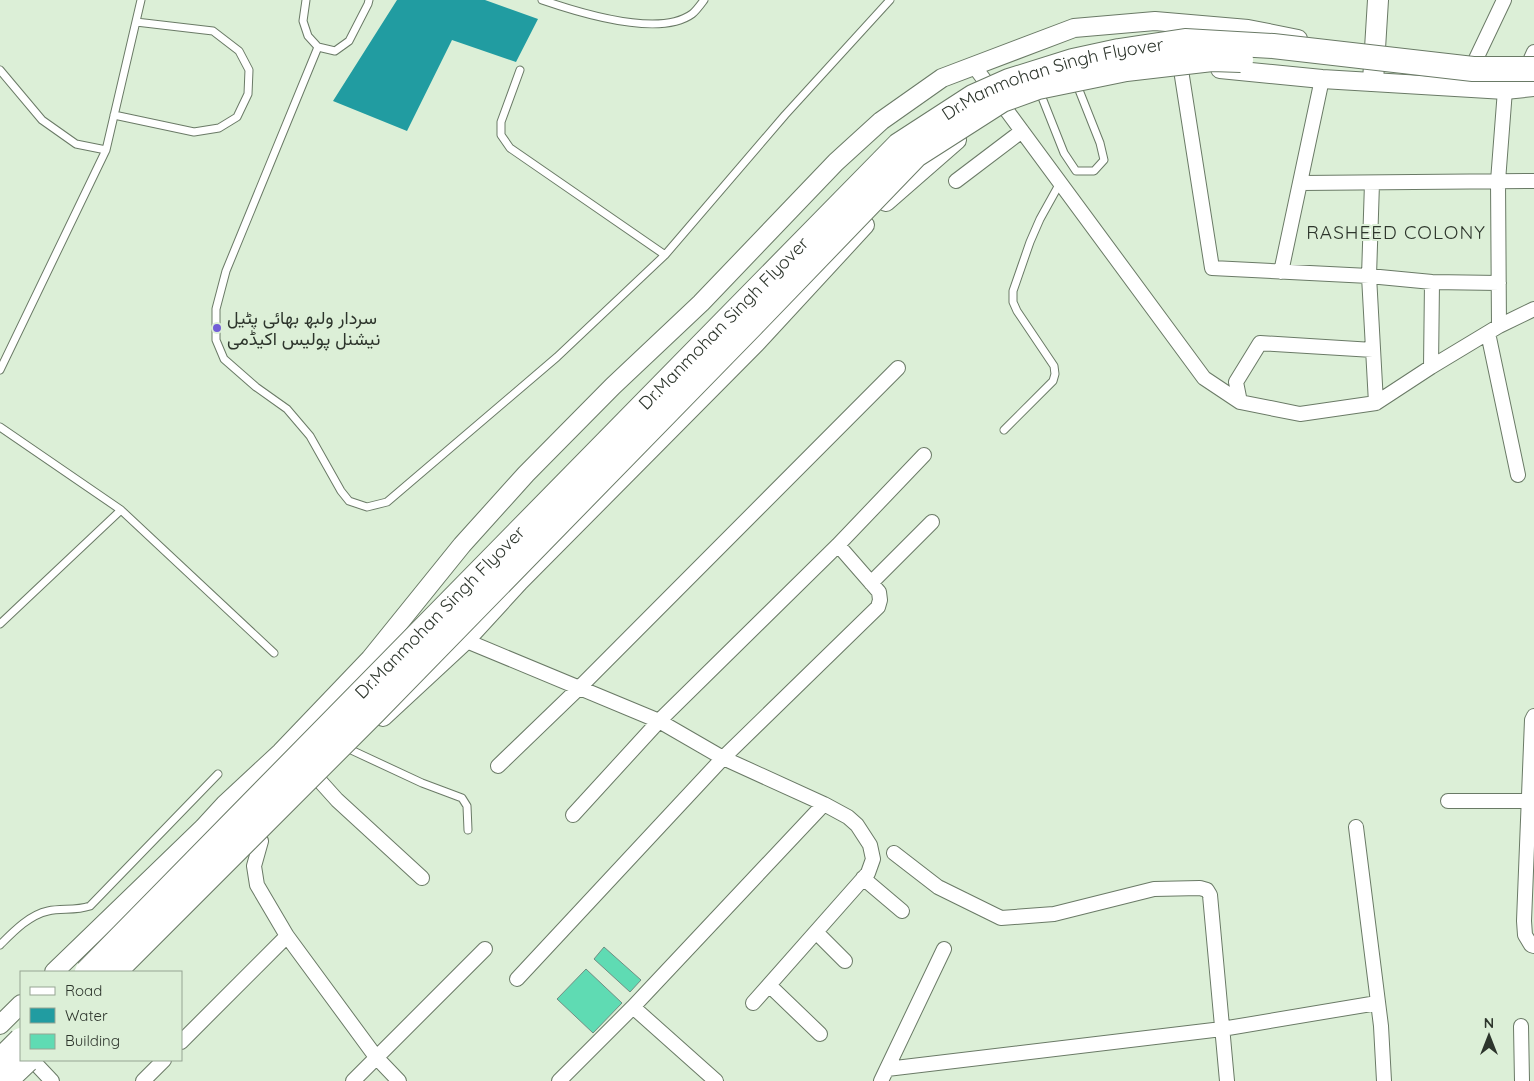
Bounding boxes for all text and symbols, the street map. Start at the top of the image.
street label: Dr.Manmohan Singh Flyover [937,32,1165,125]
district label: RASHEED COLONY [1306,220,1486,244]
street label: Dr.Manmohan Singh Flyover [633,232,814,414]
place label: سردار ولبھ بھائی پٹیل نیشنل پولیس اکیڈمی [227,306,380,351]
marker: سردار ولبھ بھائی پٹیل نیشنل پولیس اکیڈمی [211,322,223,334]
street label: Dr.Manmohan Singh Flyover [350,521,530,703]
legend [20,971,182,1061]
text: Road [65,981,102,1000]
text: Water [65,1006,108,1025]
north arrow [1464,1011,1514,1061]
text: N [1484,1014,1494,1032]
text: Building [65,1031,120,1050]

